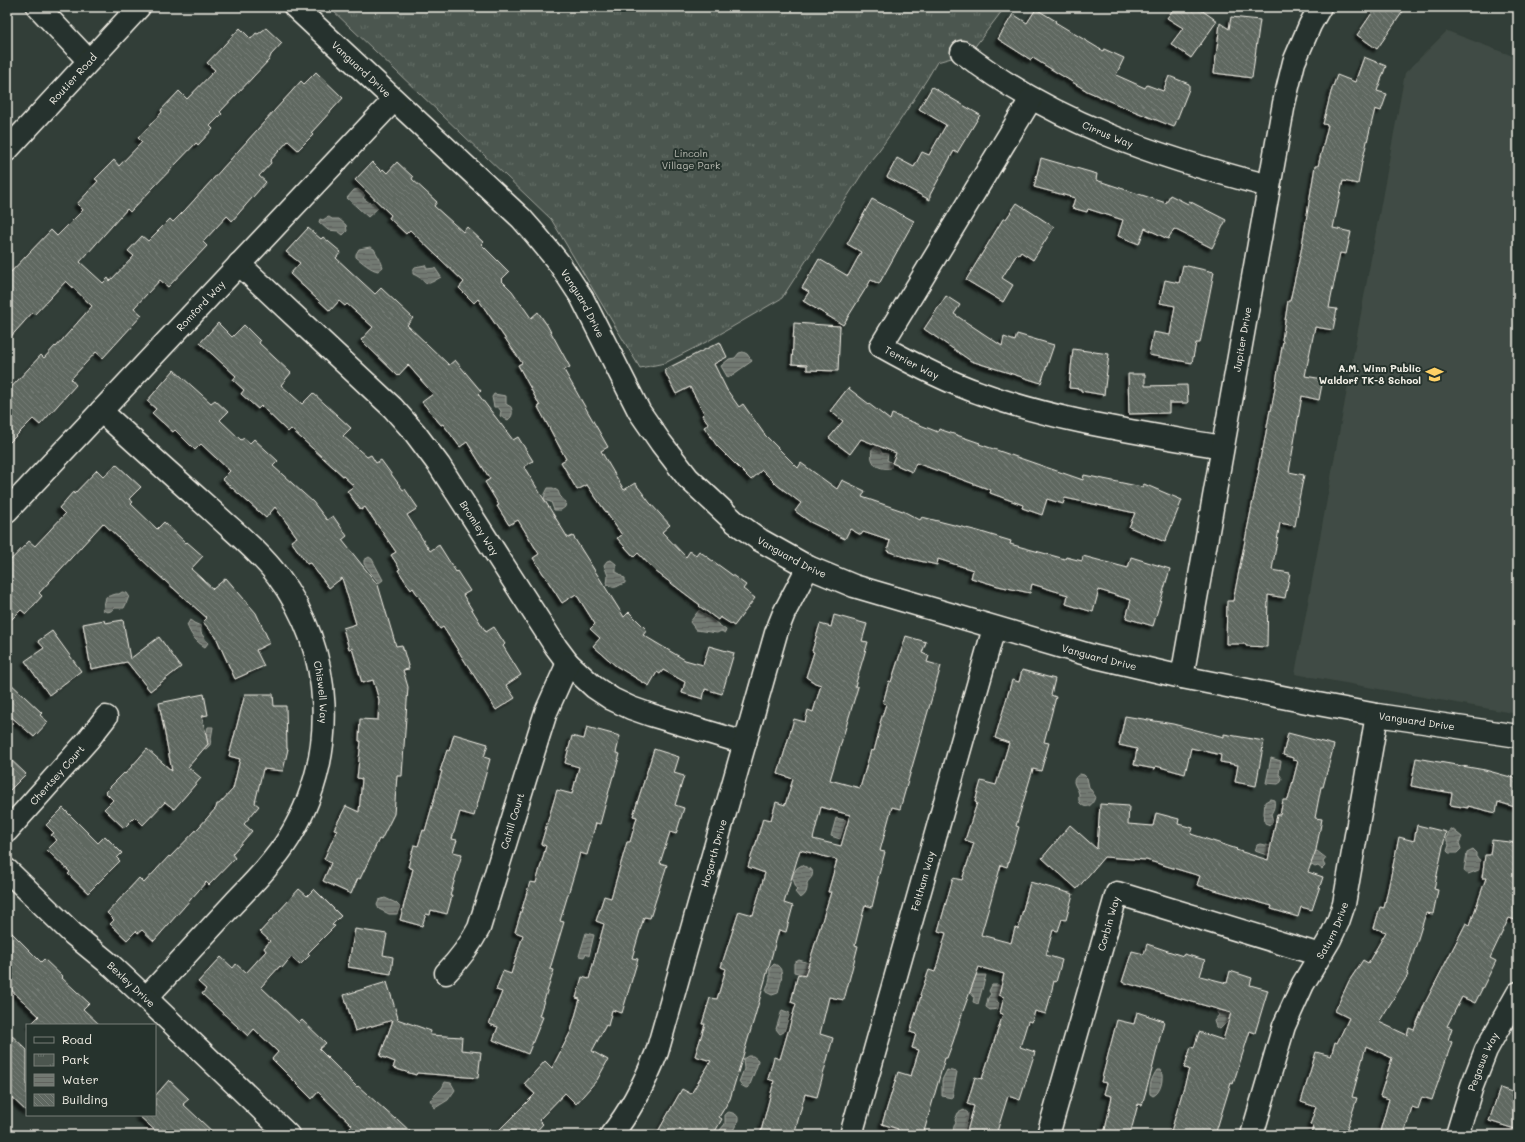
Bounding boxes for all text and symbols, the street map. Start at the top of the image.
street label: Vanguard Drive [329,38,394,100]
street label: Routier Road [46,50,100,107]
street label: Cirrus Way [1080,118,1135,151]
park label: Lincoln Village Park [662,146,720,172]
street label: Vanguard Drive [558,266,608,340]
street label: Romford Way [173,277,228,334]
street label: Jupiter Drive [1229,306,1255,373]
street label: Terrier Way [882,342,941,382]
place label: A.M. Winn Public Waldorf TK-8 School [1319,361,1421,387]
school or university icon: A.M. Winn Public Waldorf TK-8 School [1424,364,1444,384]
street label: Bromley Way [457,498,502,558]
street label: Vanguard Drive [755,533,829,581]
street label: Vanguard Drive [1060,640,1138,673]
street label: Chiswell Way [311,659,331,724]
street label: Vanguard Drive [1378,708,1456,734]
street label: Chertsey Court [26,742,87,808]
street label: Cahill Court [497,791,527,851]
street label: Hogarth Drive [697,818,730,889]
street label: Feltham Way [908,849,938,913]
street label: Corbin Way [1094,894,1123,953]
street label: Saturn Drive [1313,900,1351,962]
street label: Bexley Drive [105,958,158,1010]
legend [26,1024,156,1116]
street label: Pegasus Way [1464,1029,1502,1093]
text: Road [62,1031,92,1047]
text: Park [62,1051,89,1067]
text: Water [62,1071,99,1087]
text: Building [62,1091,108,1107]

